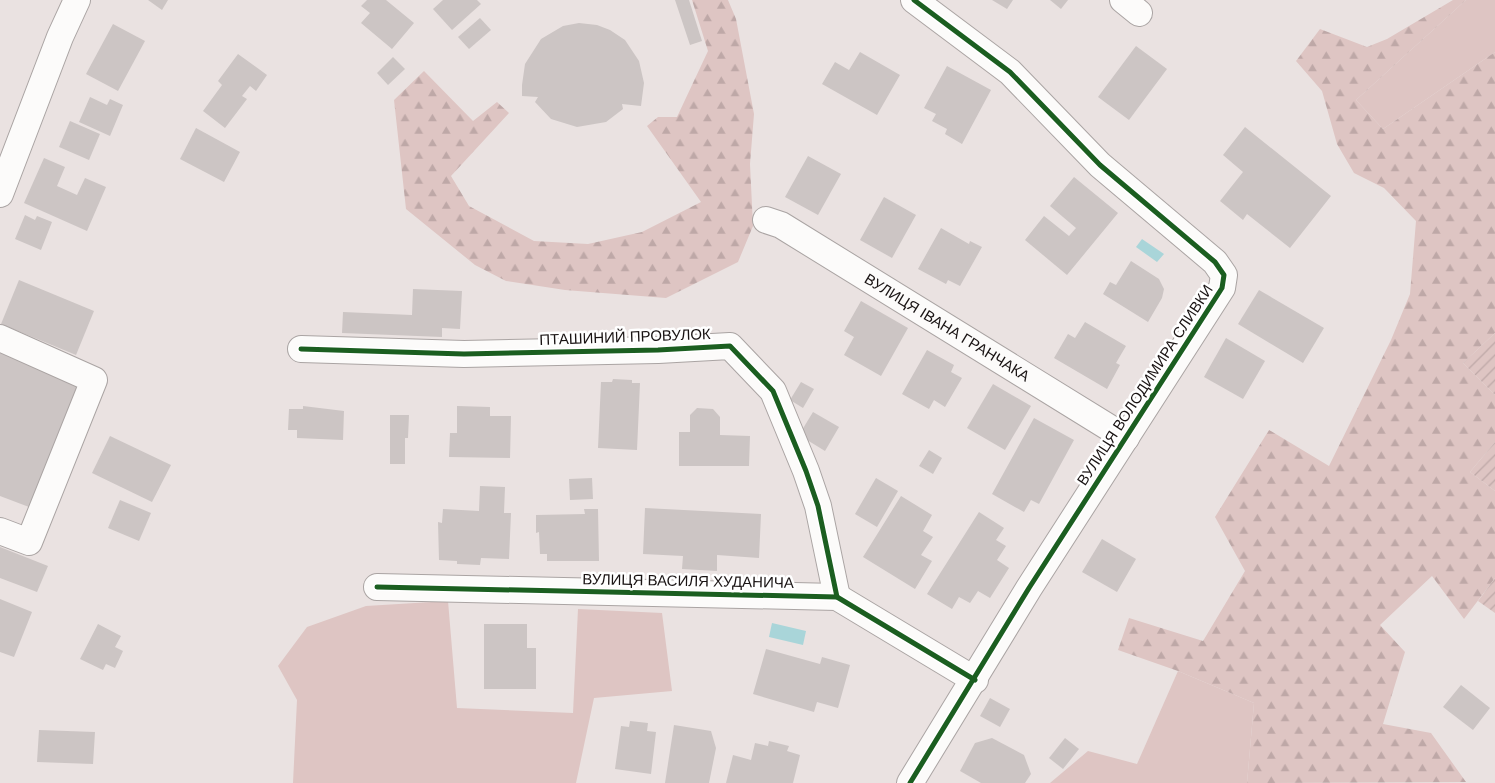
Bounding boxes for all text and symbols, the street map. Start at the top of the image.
street label: ВУЛИЦЯ ІВАНА ГРАНЧАКА [862,270,1033,384]
street label: ВУЛИЦЯ ВОЛОДИМИРА СЛИВКИ [1073,281,1216,488]
street label: ПТАШИНИЙ ПРОВУЛОК [539,325,711,348]
street label: ВУЛИЦЯ ВАСИЛЯ ХУДАНИЧА [582,570,794,591]

